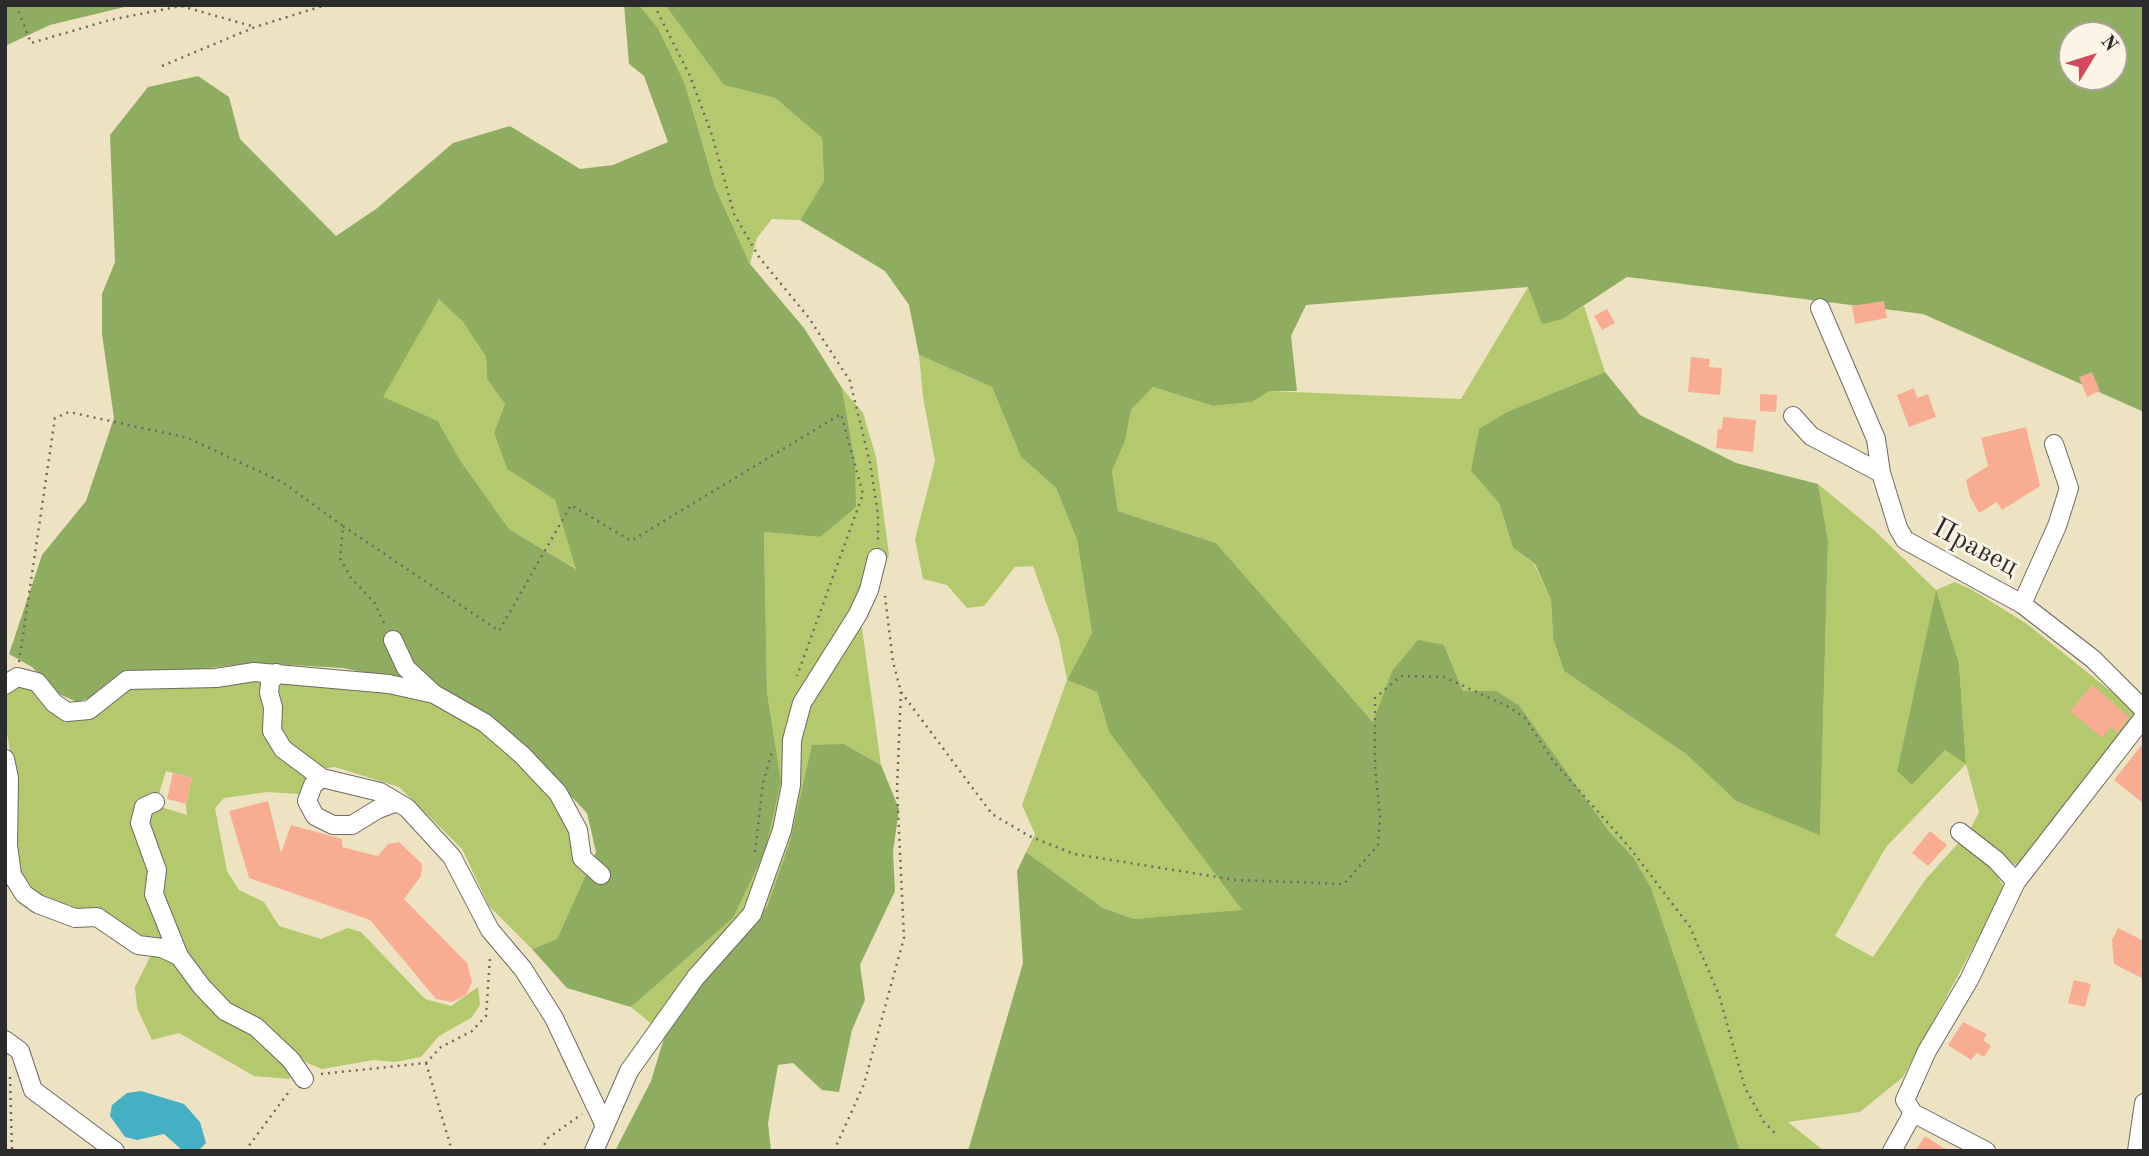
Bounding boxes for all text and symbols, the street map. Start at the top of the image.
north arrow [2058,21,2128,91]
text: N [2096,32,2120,56]
street label: Правец [1926,512,2024,584]

